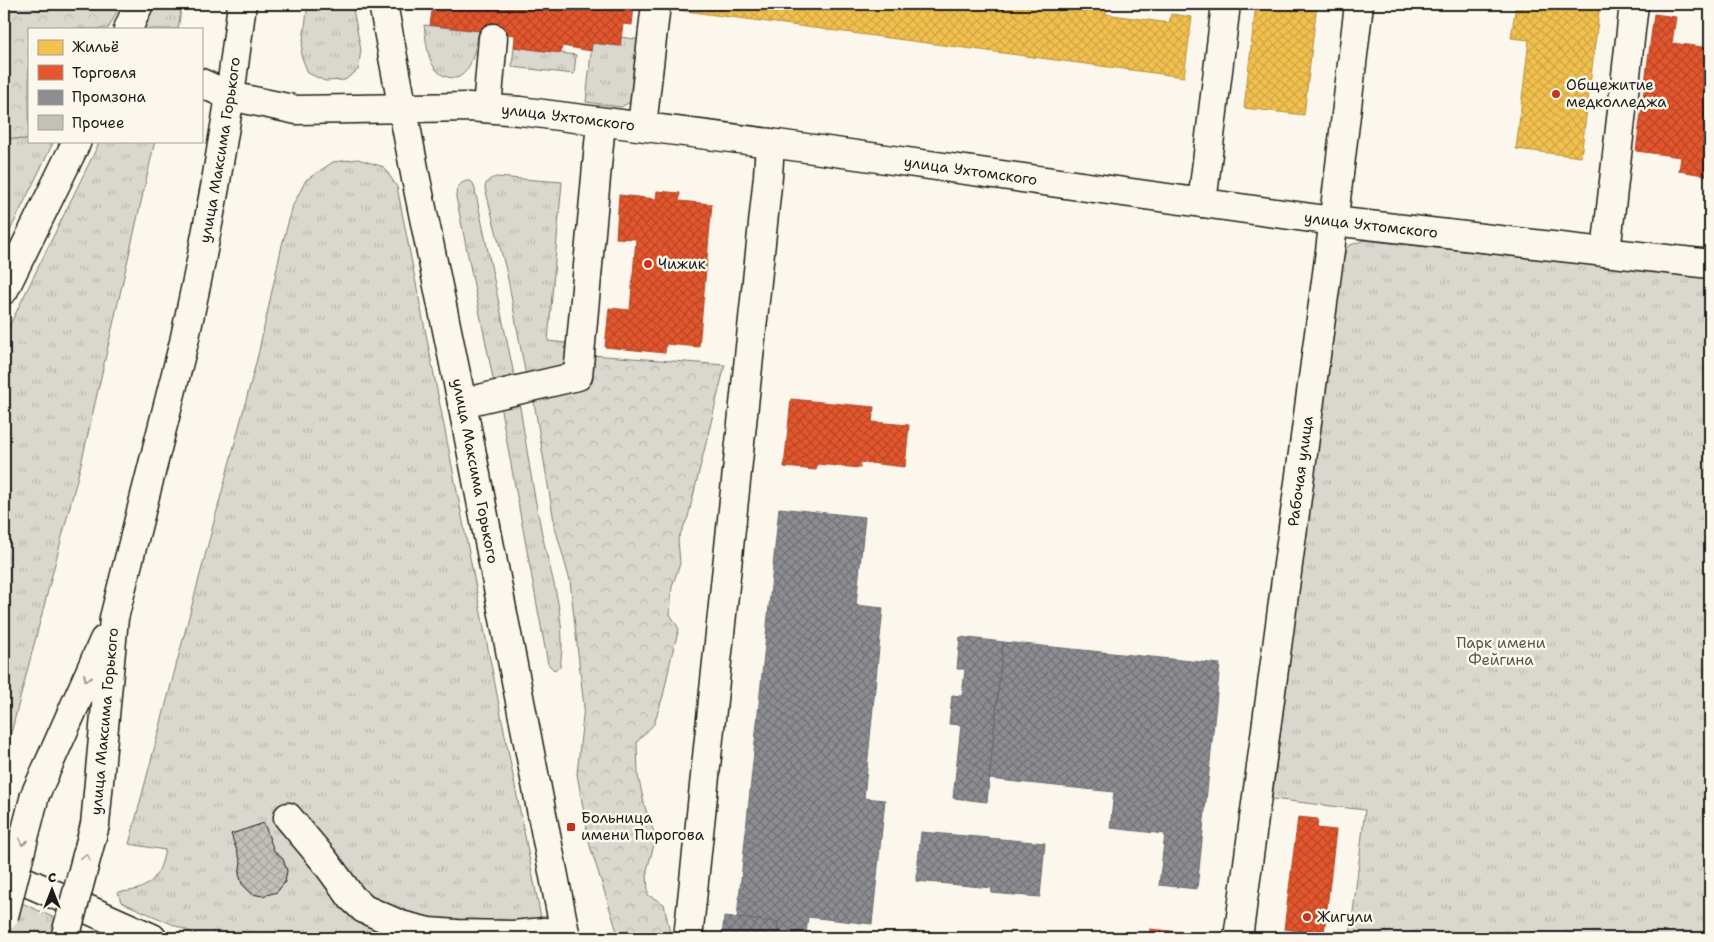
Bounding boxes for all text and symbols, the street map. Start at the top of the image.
legend [28,28,202,142]
text: Жильё [72,37,119,57]
street label: улица Максима Горького [195,56,245,245]
text: Торговля [72,63,137,83]
place label: Общежитие медколледжа [1566,75,1667,112]
text: Промзона [72,87,147,107]
marker: Общежитие медколледжа [1550,88,1562,100]
street label: улица Ухтомского [501,100,636,136]
text: Прочее [72,113,124,133]
street label: улица Ухтомского [903,152,1039,190]
street label: улица Ухтомского [1303,207,1439,243]
place label: Чижик [658,254,706,274]
marker: Чижик [642,258,654,270]
street label: улица Максима Горького [447,377,503,565]
street label: Рабочая улица [1283,414,1318,528]
street label: улица Максима Горького [86,627,123,816]
park label: Парк имени Фейгина [1456,633,1546,670]
one-way arrow [83,673,94,682]
place label: Больница имени Пирогова [581,808,705,845]
marker: Больница имени Пирогова [565,821,577,833]
one-way arrow [18,838,29,847]
one-way arrow [80,853,91,862]
north arrow [28,864,78,914]
text: С [48,868,56,886]
place label: Жигули [1317,907,1373,927]
marker: Жигули [1301,911,1313,923]

